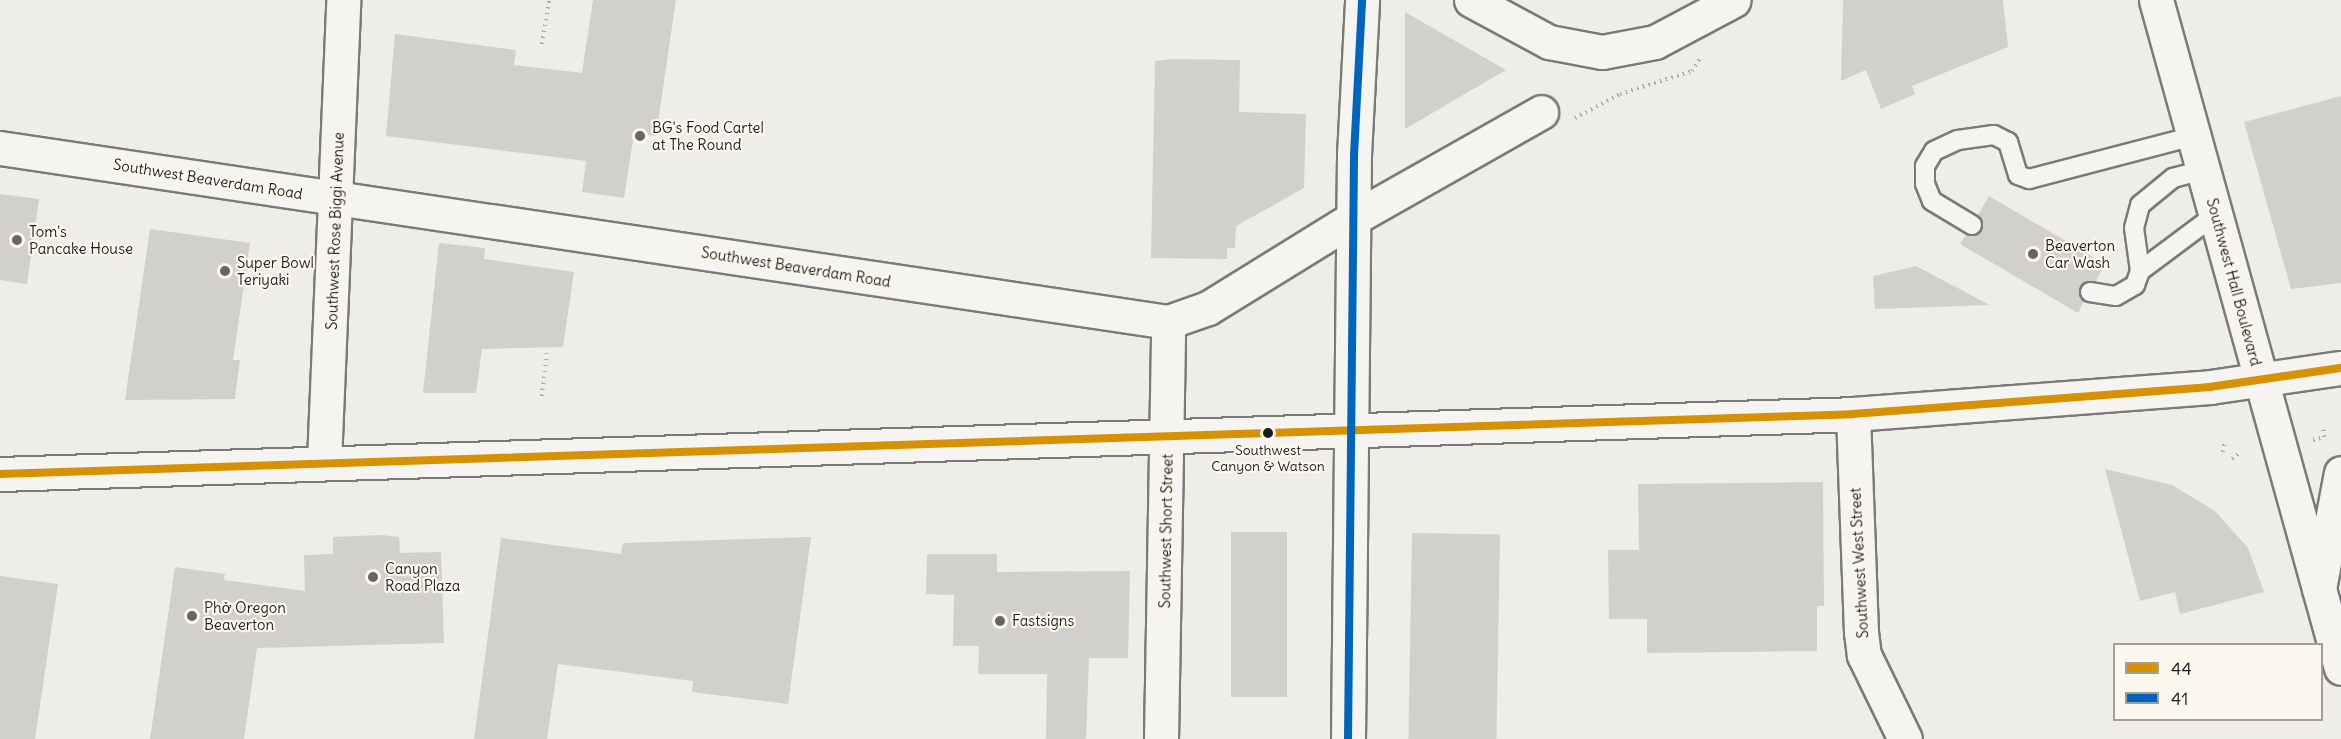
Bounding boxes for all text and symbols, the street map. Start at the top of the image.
place label: BG's Food Cartel at The Round [652,118,764,153]
marker: BG's Food Cartel at The Round [633,129,647,143]
street label: Southwest Rose Biggi Avenue [323,132,347,330]
street label: Southwest Beaverdam Road [112,155,304,203]
street label: Southwest Hall Boulevard [2203,196,2265,368]
place label: Tom's Pancake House [29,222,133,257]
marker: Tom's Pancake House [10,233,24,247]
place label: Beaverton Car Wash [2045,236,2115,271]
street label: Southwest Beaverdam Road [700,243,892,291]
marker: Beaverton Car Wash [2026,247,2040,261]
place label: Super Bowl Teriyaki [237,253,314,288]
marker: Super Bowl Teriyaki [218,264,232,278]
marker: Southwest Canyon & Watson [1262,427,1274,439]
place label: Southwest Canyon & Watson [1211,442,1325,474]
street label: Southwest Short Street [1156,454,1176,608]
street label: Southwest West Street [1846,487,1872,639]
place label: Canyon Road Plaza [385,559,460,594]
marker: Canyon Road Plaza [366,570,380,584]
place label: Phở Oregon Beaverton [204,598,286,633]
marker: Phở Oregon Beaverton [185,609,199,623]
place label: Fastsigns [1012,612,1074,630]
marker: Fastsigns [993,614,1007,628]
legend [2113,643,2323,721]
text: 44 [2171,657,2192,680]
text: 41 [2171,687,2188,710]

